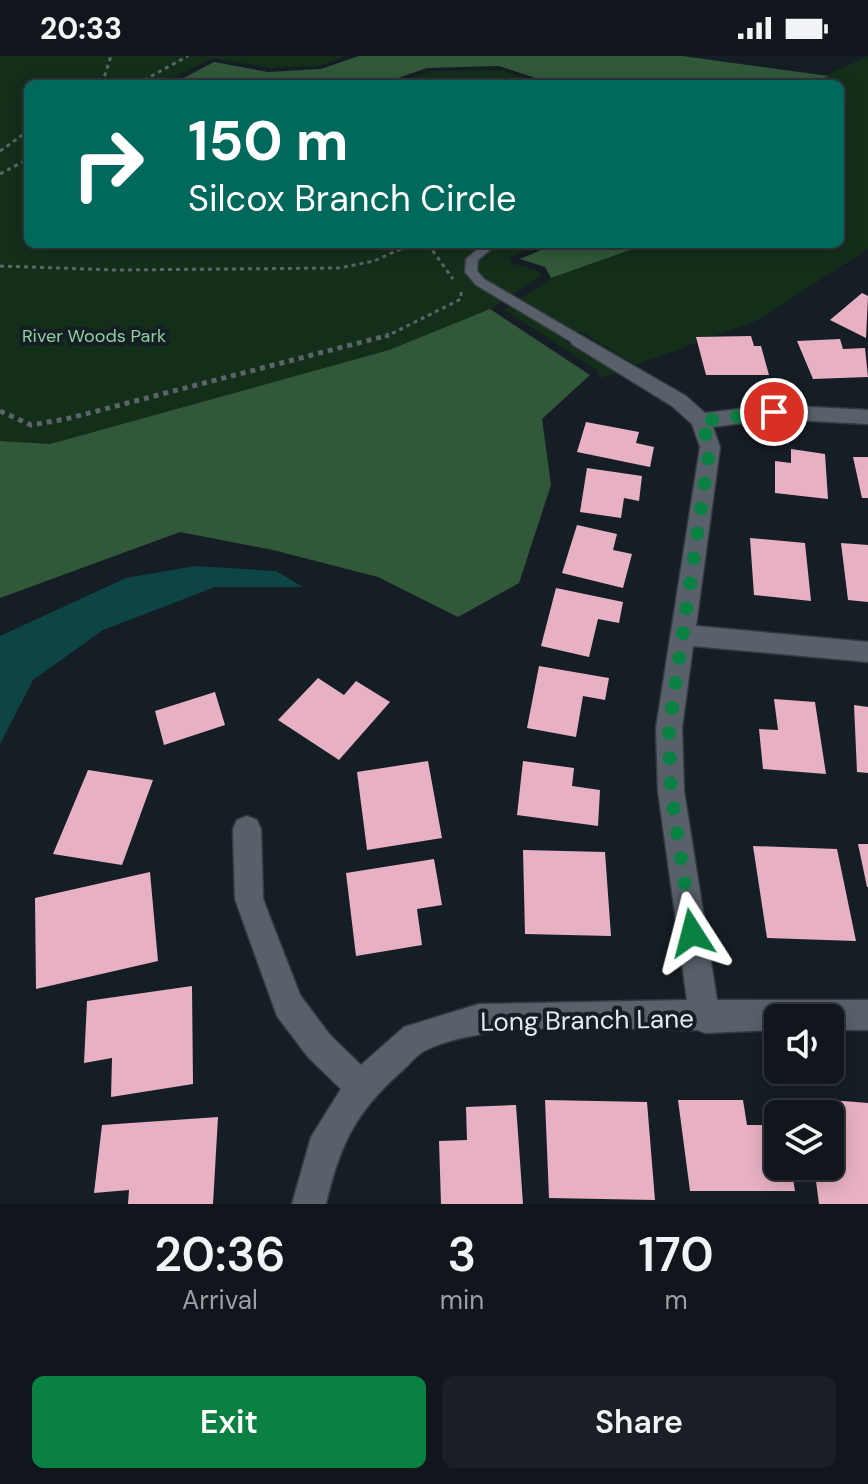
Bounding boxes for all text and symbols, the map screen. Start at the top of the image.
text: 20:33 [40,9,122,48]
text: 150 m [188,104,349,177]
icon: right [56,112,160,216]
text: Silcox Branch Circle [188,175,516,222]
park label: River Woods Park [22,324,166,348]
pin [740,378,808,446]
icon: arrive [752,390,796,434]
position arrow [650,891,734,975]
street label: Long Branch Lane [480,1001,694,1039]
map controls [764,1004,844,1180]
button: sound [764,1004,844,1084]
button: layers [764,1100,844,1180]
text: 20:36 [154,1223,286,1286]
text: 3 [448,1223,476,1286]
text: 170 [638,1223,714,1286]
text: Arrival [182,1283,258,1317]
text: min [440,1283,484,1317]
text: m [664,1283,688,1317]
button: Exit [32,1376,426,1468]
button: Share [442,1376,836,1468]

